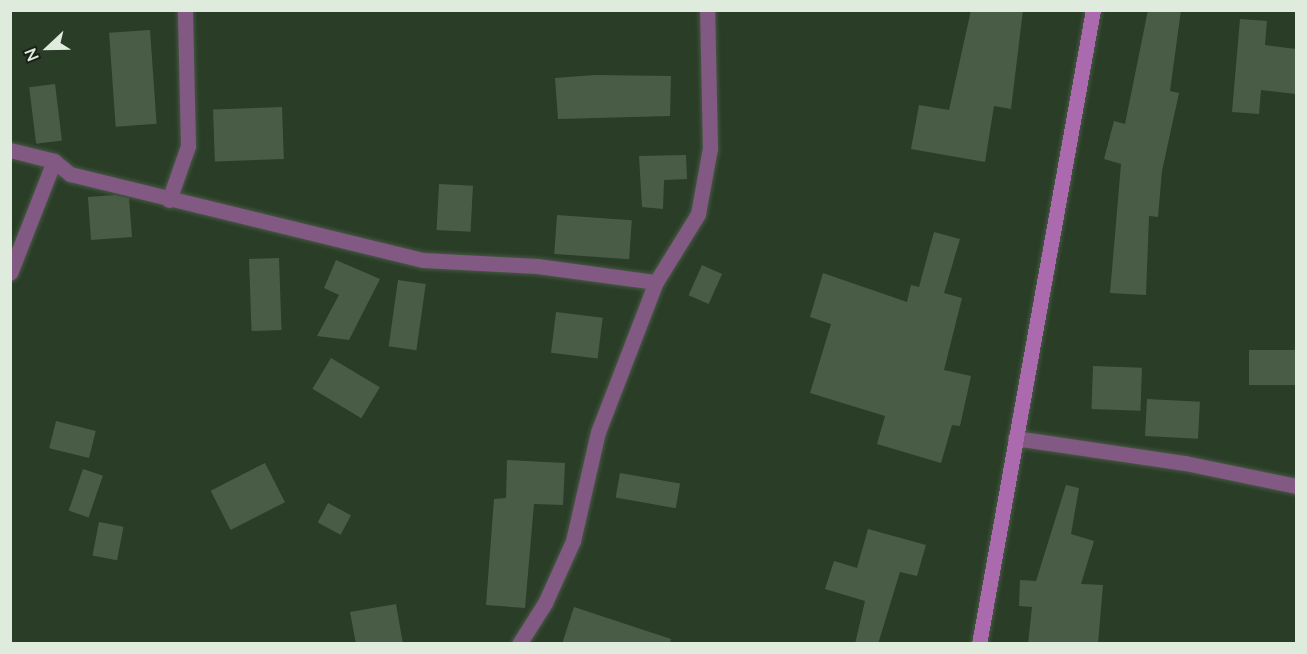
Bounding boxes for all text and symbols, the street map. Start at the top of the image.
north arrow [18,18,78,78]
text: N [20,46,42,64]

